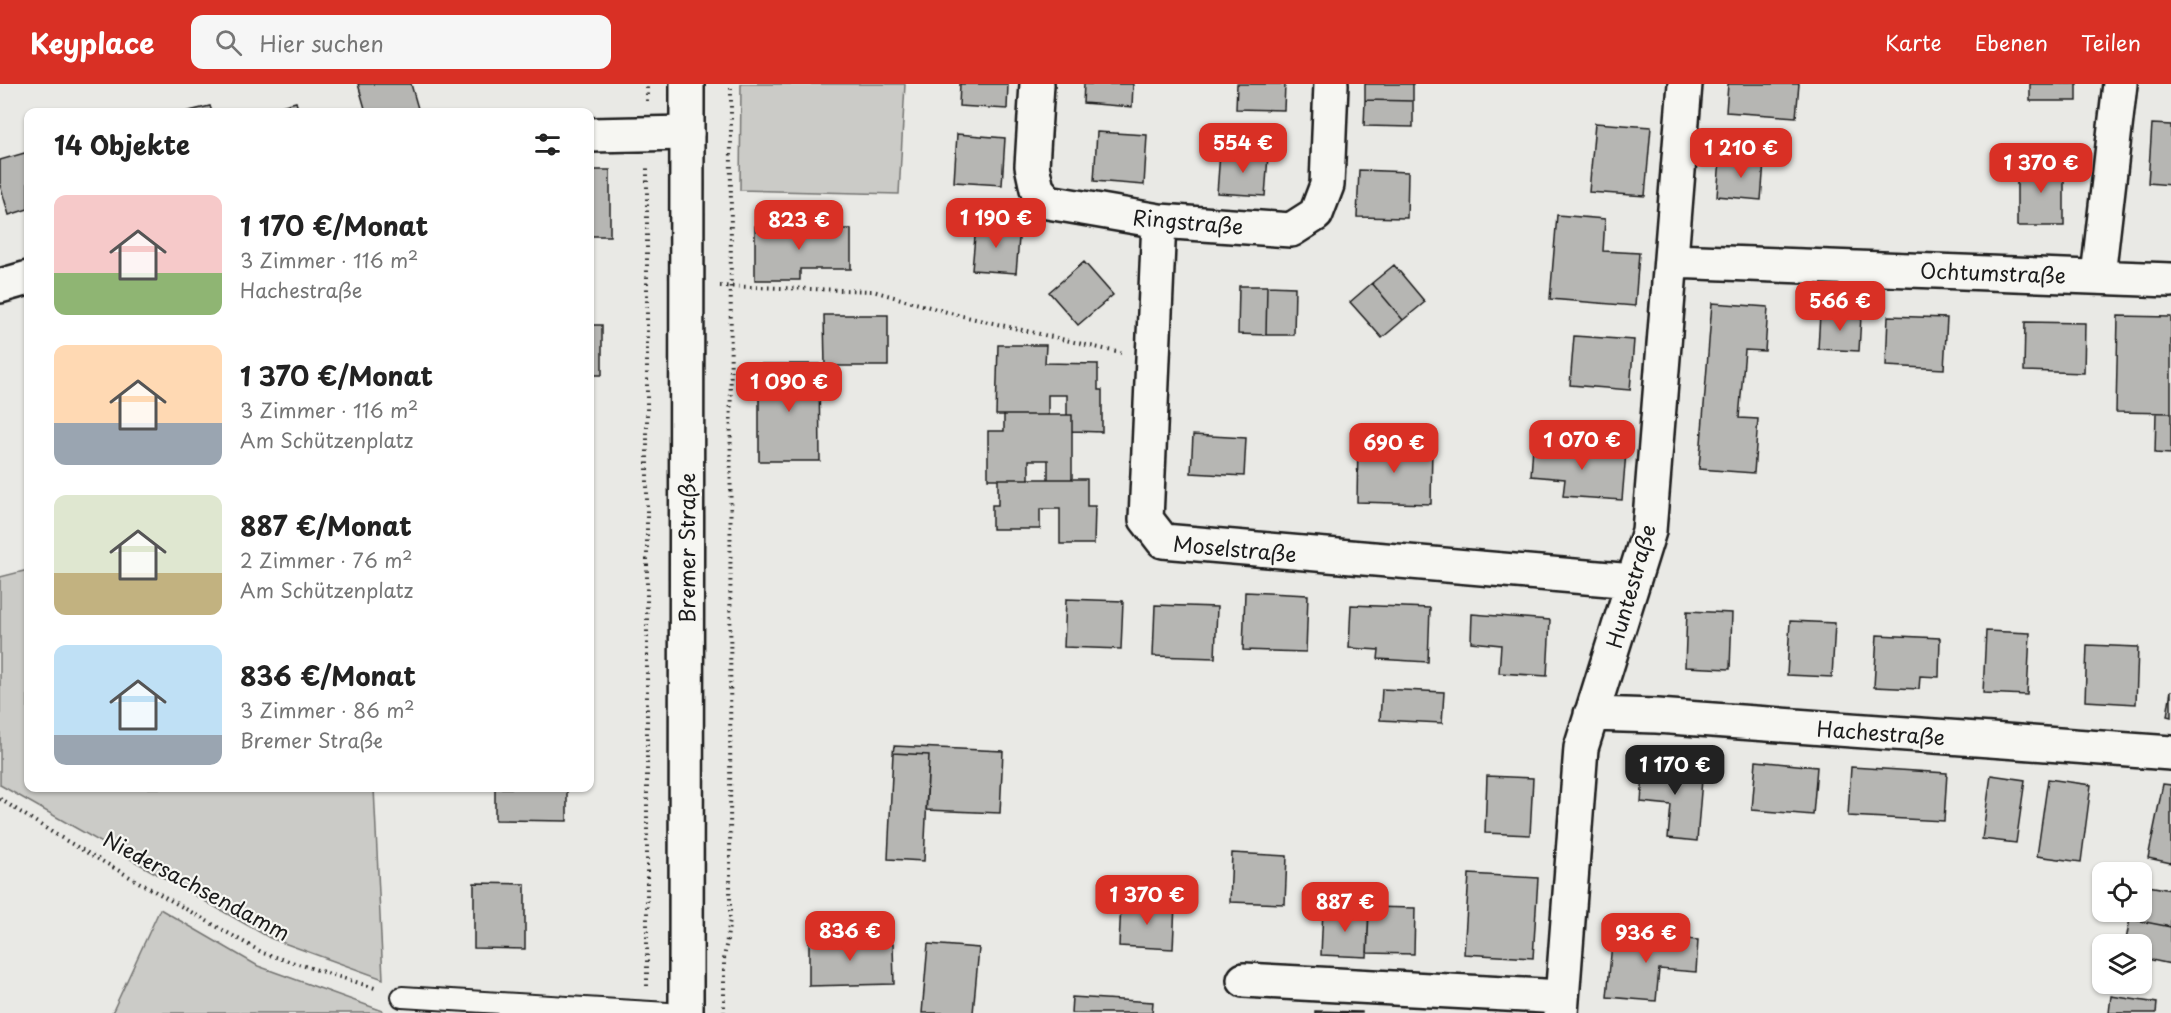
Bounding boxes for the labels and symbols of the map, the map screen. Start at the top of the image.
pin: 554 € [1201,123,1285,174]
pin: 1 210 € [1686,128,1796,179]
pin: 1 370 € [1986,143,2096,194]
pin: 1 190 € [941,198,1051,249]
pin: 823 € [757,200,841,251]
street label: Ringstraße [1131,200,1245,242]
street label: Ochtumstraße [1919,253,2067,291]
pin: 566 € [1798,281,1882,332]
pin: 1 090 € [734,362,844,413]
pin: 1 070 € [1527,420,1637,471]
pin: 690 € [1352,423,1436,474]
street label: Bremer Straße [670,473,702,623]
street label: Huntestraße [1597,520,1663,652]
street label: Moselstraße [1172,527,1298,569]
street label: Hachestraße [1816,712,1946,752]
pin: 1 170 € [1620,745,1730,796]
street label: Niedersachsendamm [98,822,296,948]
pin: 1 370 € [1092,875,1202,926]
pin: 887 € [1303,882,1387,933]
pin: 836 € [808,911,892,962]
pin: 936 € [1604,913,1688,964]

